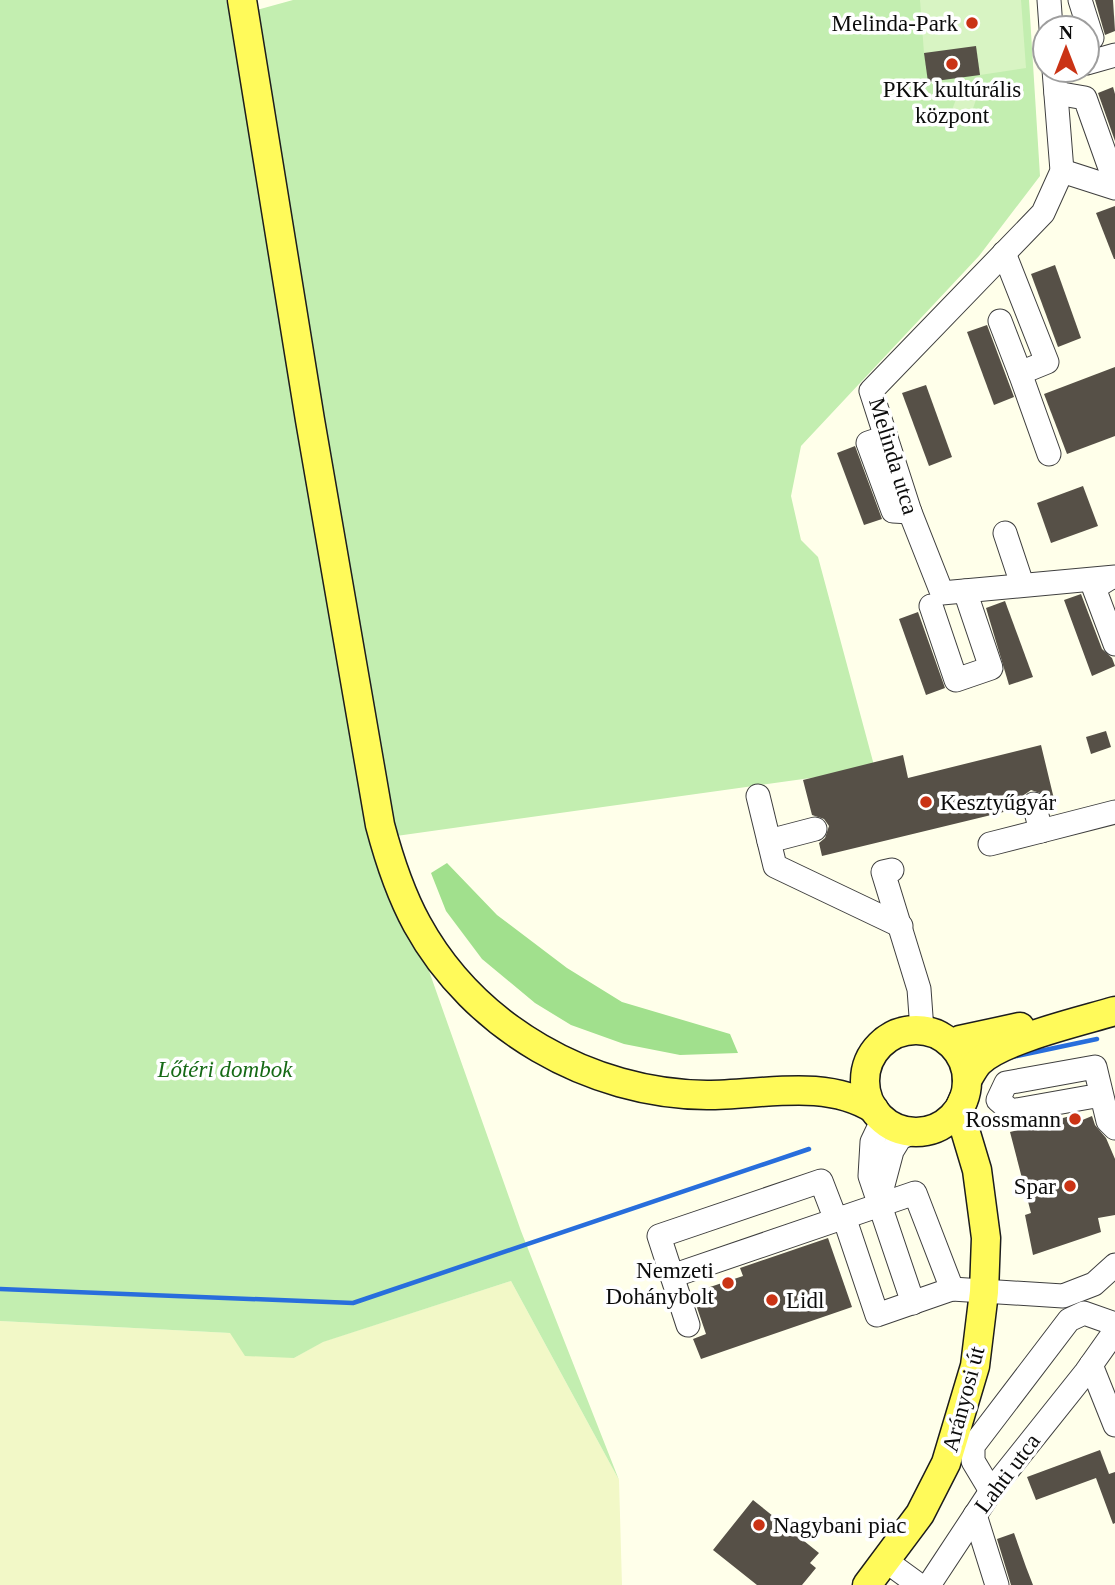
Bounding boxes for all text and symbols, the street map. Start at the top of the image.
place label: Melinda-Park [832,11,958,36]
north arrow [1031,14,1101,84]
marker: Melinda-Park [964,15,980,31]
text: N [1059,22,1073,43]
marker: PKK kultúrális központ [944,56,960,72]
place label: PKK kultúrális központ [883,77,1021,128]
street label: Melinda utca [864,395,923,518]
place label: Kesztyűgyár [940,790,1057,815]
marker: Kesztyűgyár [918,794,934,810]
park label: Lőtéri dombok [157,1057,293,1082]
place label: Rossmann [965,1107,1061,1132]
marker: Rossmann [1067,1111,1083,1127]
place label: Spar [1014,1174,1056,1199]
marker: Spar [1062,1178,1078,1194]
place label: Nemzeti Dohánybolt [605,1258,715,1309]
marker: Nemzeti Dohánybolt [720,1275,736,1291]
place label: Lidl [786,1288,824,1313]
marker: Lidl [764,1292,780,1308]
street label: Arányosi út [937,1343,990,1455]
street label: Lahti utca [970,1429,1045,1518]
place label: Nagybani piac [773,1513,906,1538]
marker: Nagybani piac [751,1517,767,1533]

